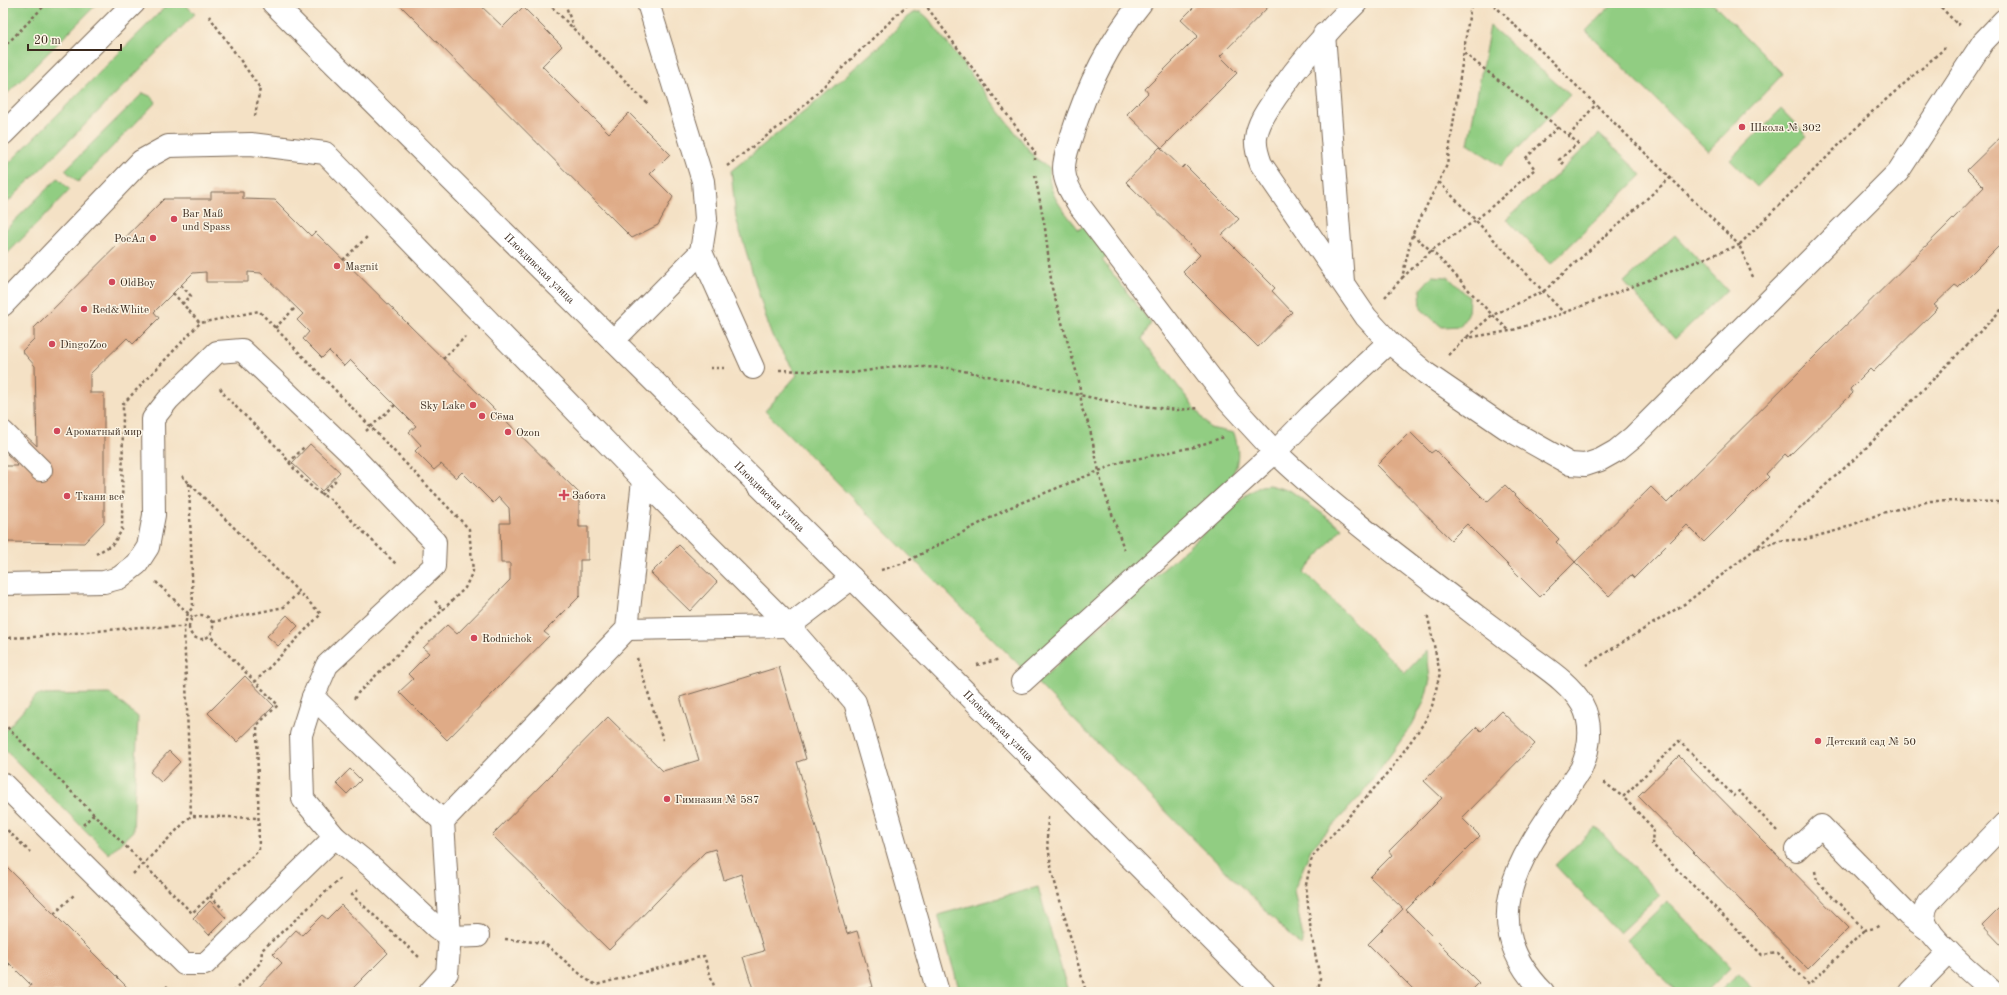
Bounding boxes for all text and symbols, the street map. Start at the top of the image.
scale bar [28,26,121,52]
text: 20 m [34,35,61,47]
marker: Школа № 302 [1737,122,1747,132]
place label: Школа № 302 [1750,123,1821,134]
place label: Bar Maß und Spass [182,209,230,233]
marker: Bar Maß und Spass [169,214,179,224]
street label: Пловдивская улица [501,232,576,307]
marker: РосАл [148,233,158,243]
place label: РосАл [114,234,145,245]
marker: Magnit [332,261,342,271]
place label: Magnit [345,262,379,273]
marker: OldBoy [107,277,117,287]
place label: OldBoy [120,278,155,289]
marker: Red&White [79,304,89,314]
place label: Red&White [92,305,149,316]
marker: DingoZoo [47,339,57,349]
place label: DingoZoo [60,340,107,351]
marker: Sky Lake [468,400,478,410]
place label: Sky Lake [420,401,465,412]
marker: Сёма [477,411,487,421]
place label: Сёма [490,412,515,423]
marker: Ароматный мир [52,426,62,436]
place label: Ароматный мир [65,427,142,438]
marker: Ozon [503,427,513,437]
place label: Ozon [516,428,540,439]
street label: Пловдивская улица [731,460,806,535]
marker: Забота [559,490,569,500]
marker: Ткани все [62,491,72,501]
place label: Забота [572,491,606,502]
place label: Ткани все [75,492,124,503]
marker: Rodnichok [469,633,479,643]
place label: Rodnichok [482,634,532,645]
street label: Пловдивская улица [960,689,1035,764]
marker: Детский сад № 50 [1813,736,1823,746]
place label: Детский сад № 50 [1826,737,1916,748]
marker: Гимназия № 587 [662,794,672,804]
place label: Гимназия № 587 [675,795,759,806]

